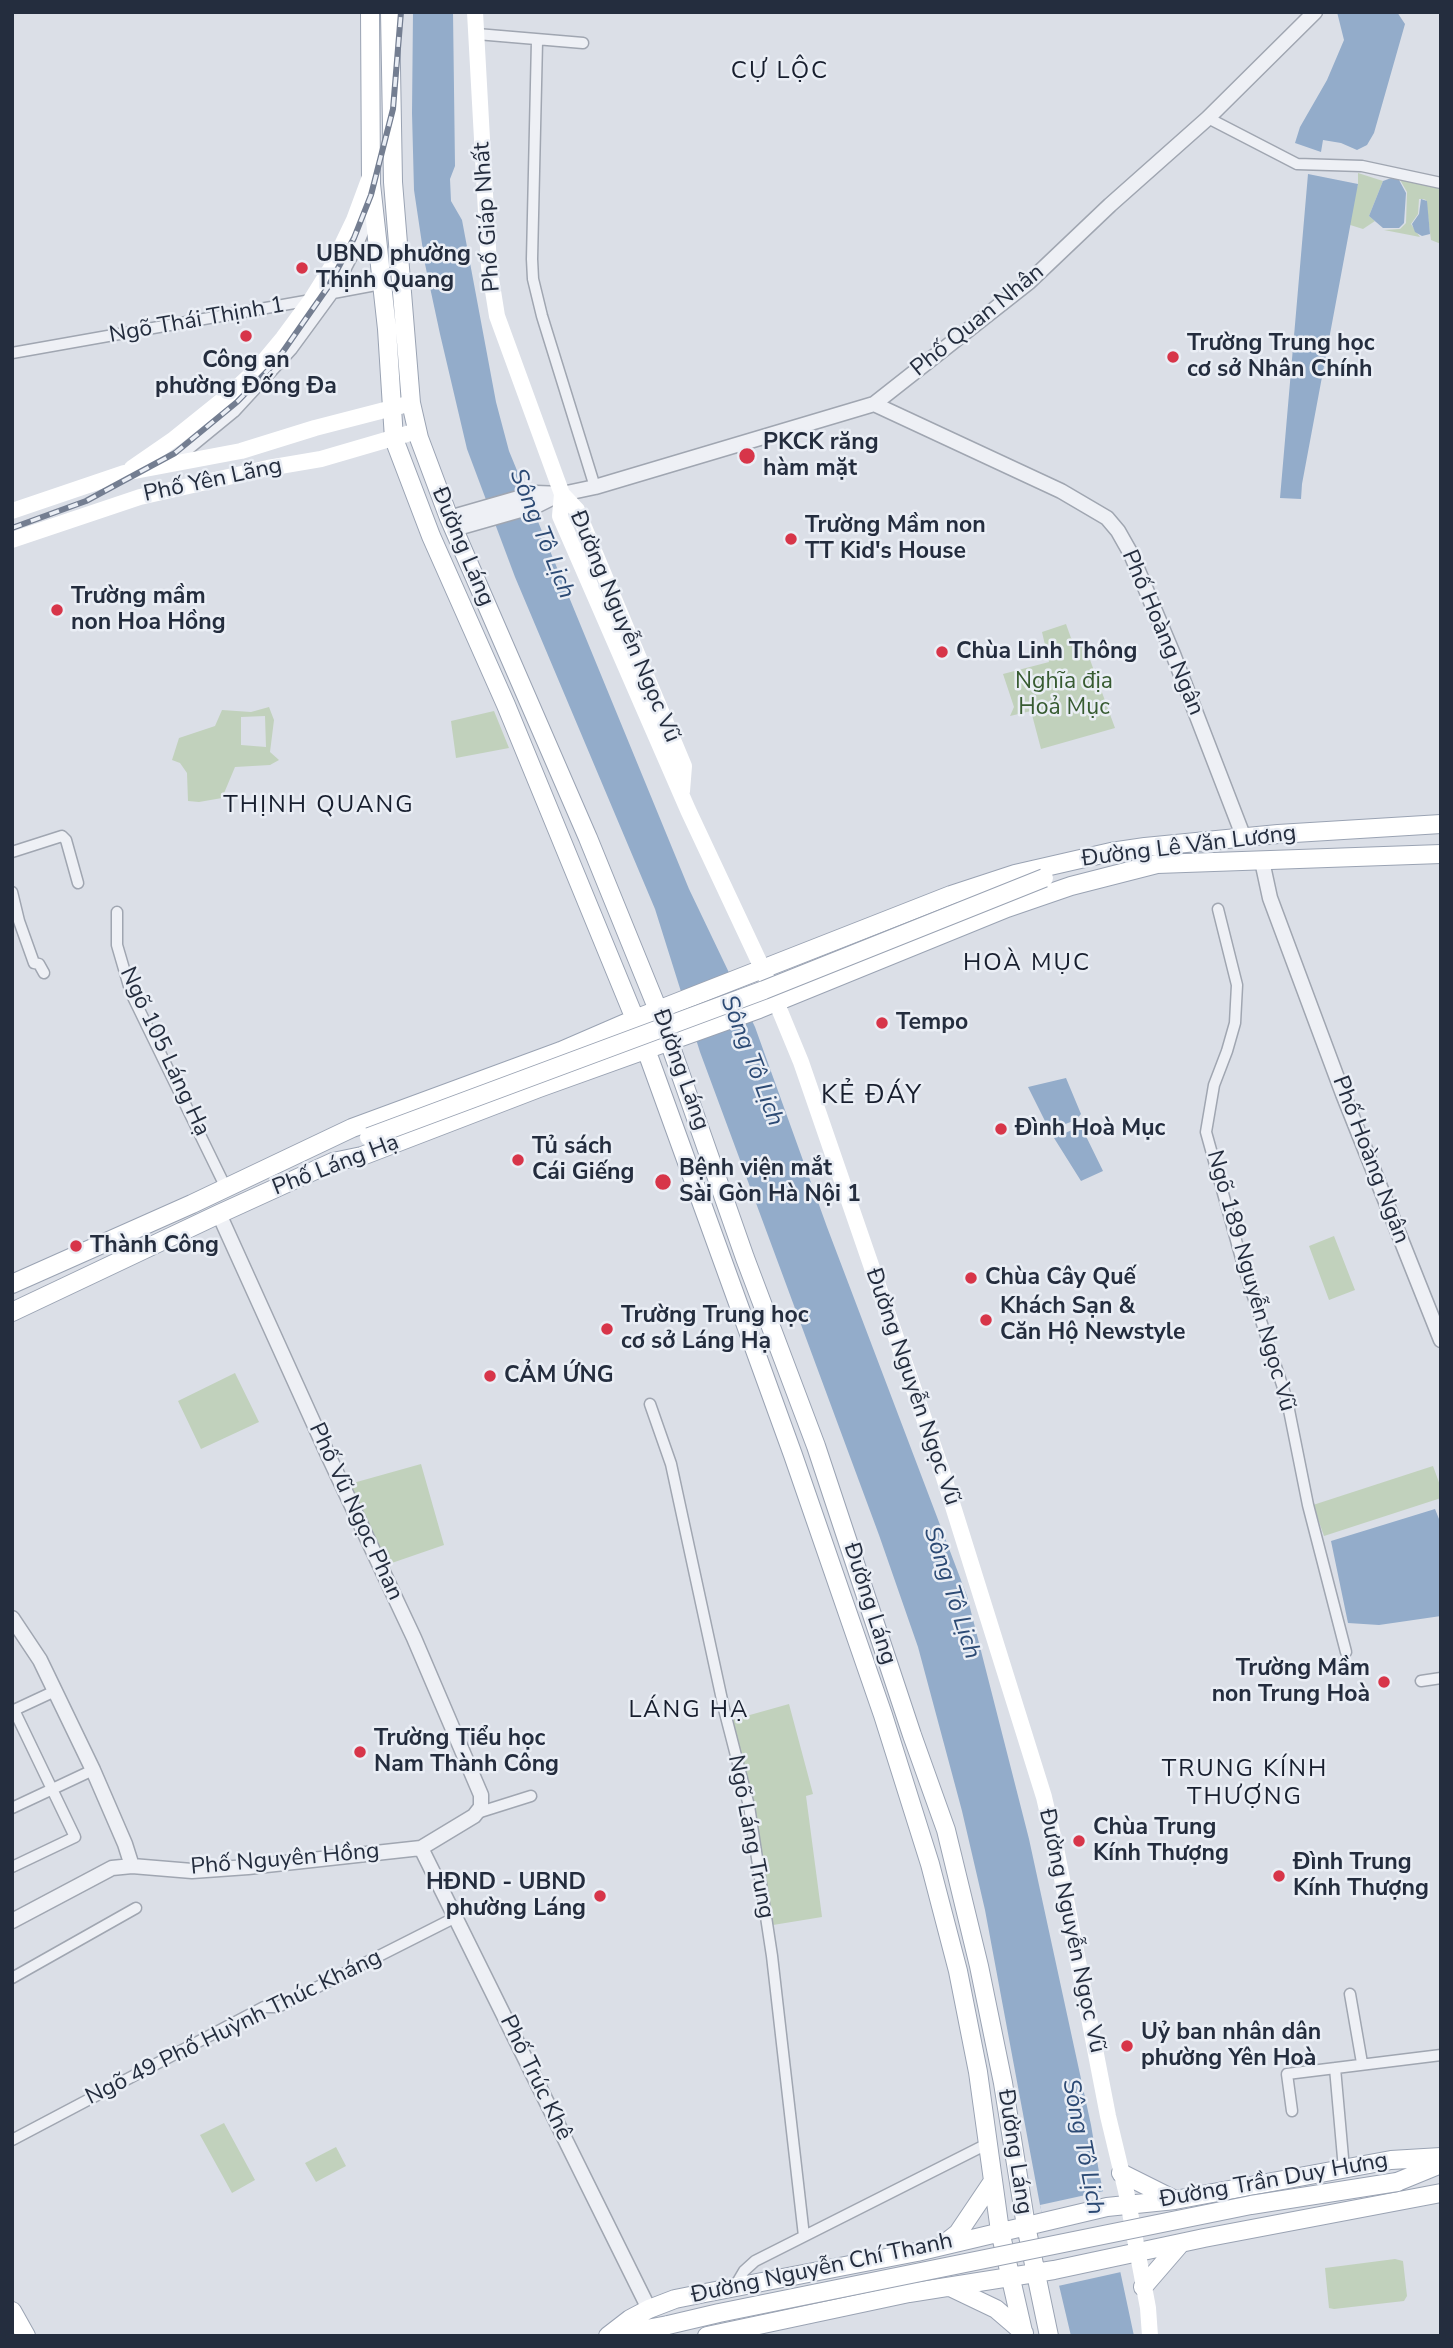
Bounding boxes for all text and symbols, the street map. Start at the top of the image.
district label: CỰ LỘC [731,58,829,86]
street label: Phố Giáp Nhất [469,141,507,293]
place label: UBND phường Thịnh Quang [316,241,471,295]
street label: Phố Quan Nhân [906,259,1050,383]
marker: UBND phường Thịnh Quang [294,260,310,276]
street label: Ngõ Thái Thịnh 1 [107,292,287,350]
marker: Công an phường Đống Đa [238,328,254,344]
place label: Trường Trung học cơ sở Nhân Chính [1187,330,1375,384]
place label: Công an phường Đống Đa [155,347,337,401]
marker: Trường Trung học cơ sở Nhân Chính [1165,349,1181,365]
place label: PKCK răng hàm mặt [763,429,879,483]
marker: PKCK răng hàm mặt [737,446,757,466]
street label: Phố Yên Lãng [141,453,285,509]
water label: Sông Tô Lịch [502,465,580,603]
street label: Đường Láng [425,483,499,611]
street label: Đường Nguyễn Ngọc Vũ [563,507,685,747]
place label: Trường Mầm non TT Kid's House [805,512,986,566]
marker: Trường Mầm non TT Kid's House [783,531,799,547]
street label: Phố Hoàng Ngân [1115,546,1209,720]
place label: Trường mầm non Hoa Hồng [71,583,226,637]
marker: Trường mầm non Hoa Hồng [49,602,65,618]
place label: Chùa Linh Thông [956,638,1137,666]
marker: Chùa Linh Thông [934,644,950,660]
park label: Nghĩa địa Hoả Mục [1015,668,1113,722]
district label: THỊNH QUANG [225,792,413,820]
street label: Đường Lê Văn Lương [1080,820,1298,874]
district label: HOÀ MỤC [964,950,1090,978]
street label: Ngõ 105 Láng Hạ [113,963,215,1141]
water label: Sông Tô Lịch [713,992,789,1130]
street label: Đường Láng [645,1006,715,1134]
place label: Tempo [896,1009,968,1037]
marker: Tempo [874,1015,890,1031]
street label: Phố Hoàng Ngân [1325,1072,1415,1248]
district label: KẺ ĐÁY [822,1081,922,1113]
place label: Đình Hoà Mục [1015,1115,1165,1143]
marker: Đình Hoà Mục [993,1121,1009,1137]
street label: Phố Láng Hạ [269,1129,403,1203]
place label: Tủ sách Cái Giếng [532,1133,634,1187]
street label: Ngõ 189 Nguyễn Ngọc Vũ [1199,1147,1301,1415]
marker: Tủ sách Cái Giếng [510,1152,526,1168]
place label: Bệnh viện mắt Sài Gòn Hà Nội 1 [679,1155,861,1209]
marker: Bệnh viện mắt Sài Gòn Hà Nội 1 [653,1172,673,1192]
place label: Thành Công [90,1232,219,1260]
marker: Thành Công [68,1238,84,1254]
place label: Chùa Cây Quế [985,1264,1136,1292]
street label: Đường Nguyễn Ngọc Vũ [858,1265,966,1509]
marker: Chùa Cây Quế [963,1270,979,1286]
place label: Khách Sạn & Căn Hộ Newstyle [1000,1293,1185,1347]
place label: Trường Trung học cơ sở Láng Hạ [621,1302,809,1356]
marker: Khách Sạn & Căn Hộ Newstyle [978,1312,994,1328]
marker: Trường Trung học cơ sở Láng Hạ [599,1321,615,1337]
place label: CẢM ỨNG [504,1362,614,1390]
marker: CẢM ỨNG [482,1368,498,1384]
street label: Phố Vũ Ngọc Phan [302,1419,408,1605]
water label: Sông Tô Lịch [916,1523,986,1663]
street label: Đường Láng [836,1540,902,1668]
place label: Trường Mầm non Trung Hoà [1212,1655,1370,1709]
marker: Trường Mầm non Trung Hoà [1376,1674,1392,1690]
district label: LÁNG HẠ [629,1697,749,1725]
place label: Trường Tiểu học Nam Thành Công [374,1725,559,1779]
marker: Trường Tiểu học Nam Thành Công [352,1744,368,1760]
street label: Ngõ Láng Trung [721,1753,779,1921]
district label: TRUNG KÍNH THƯỢNG [1163,1756,1327,1812]
street label: Đường Nguyễn Ngọc Vũ [1032,1806,1110,2056]
place label: Chùa Trung Kính Thượng [1093,1814,1229,1868]
marker: Chùa Trung Kính Thượng [1071,1833,1087,1849]
street label: Phố Nguyên Hồng [189,1838,381,1882]
place label: Đình Trung Kính Thượng [1293,1849,1429,1903]
marker: Đình Trung Kính Thượng [1271,1868,1287,1884]
place label: HĐND - UBND phường Láng [426,1869,586,1923]
marker: HĐND - UBND phường Láng [592,1888,608,1904]
street label: Ngõ 49 Phố Huỳnh Thúc Kháng [82,1944,386,2112]
street label: Phố Trúc Khê [493,2011,577,2145]
place label: Uỷ ban nhân dân phường Yên Hoà [1141,2019,1321,2073]
marker: Uỷ ban nhân dân phường Yên Hoà [1119,2038,1135,2054]
water label: Sông Tô Lịch [1055,2077,1109,2217]
street label: Đường Láng [990,2087,1038,2217]
street label: Đường Trần Duy Hưng [1158,2147,1390,2215]
street label: Đường Nguyễn Chí Thanh [689,2228,955,2310]

